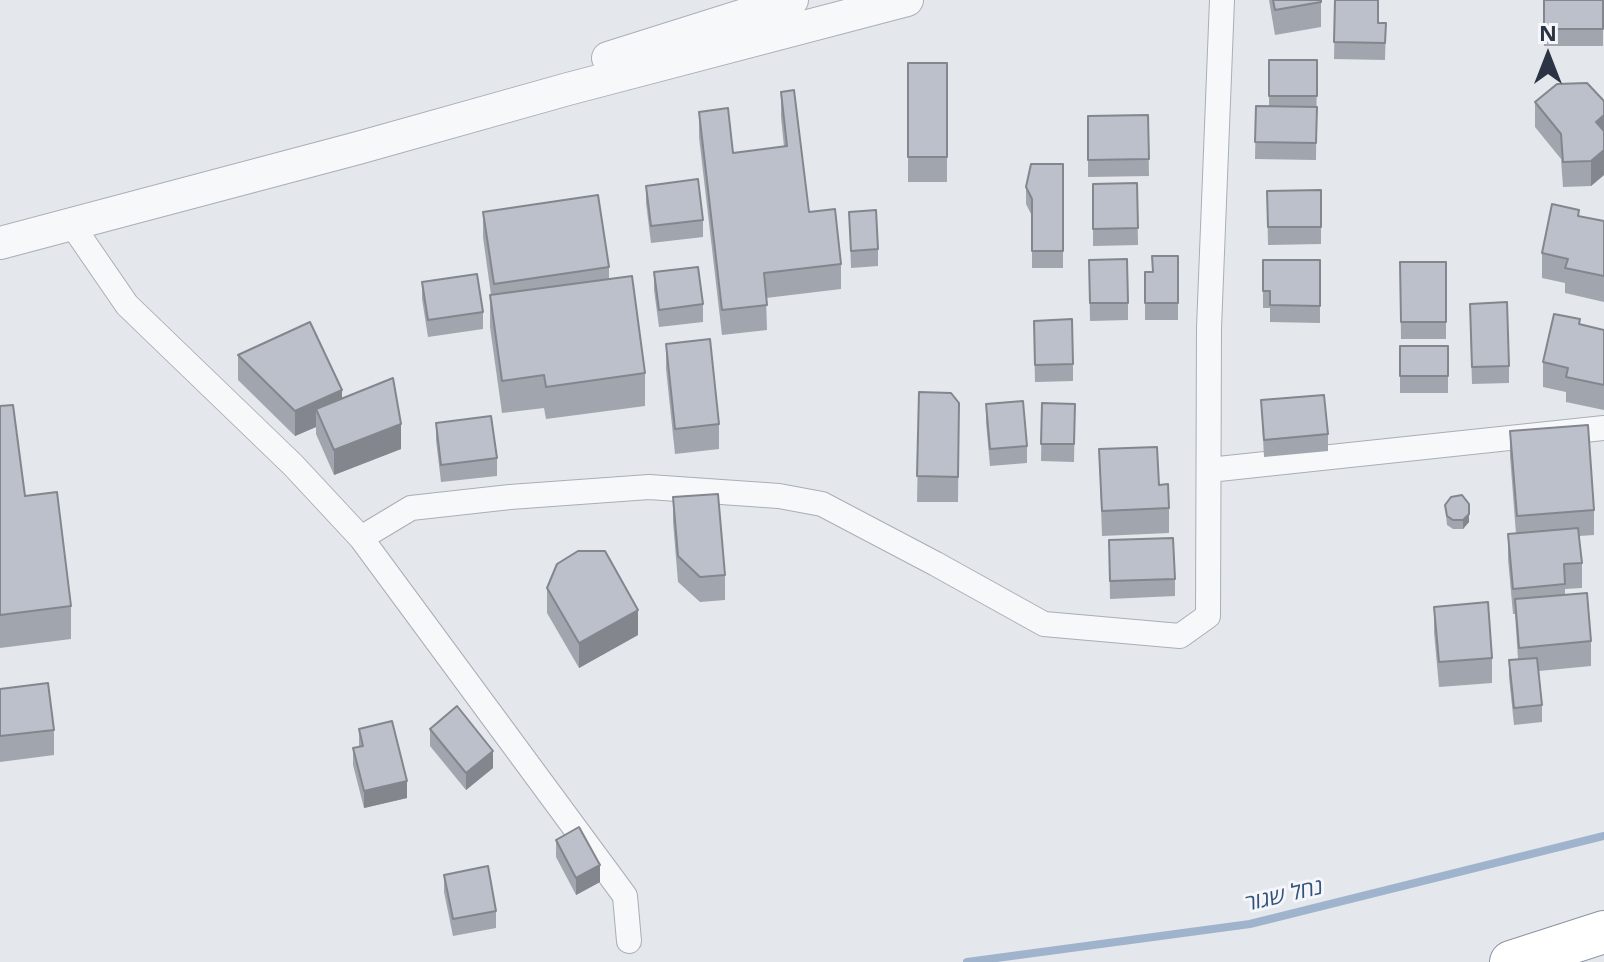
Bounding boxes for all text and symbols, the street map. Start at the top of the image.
north arrow [1508,16,1588,96]
text: N [1539,17,1557,47]
water label: נחל שגור [1242,874,1326,918]

